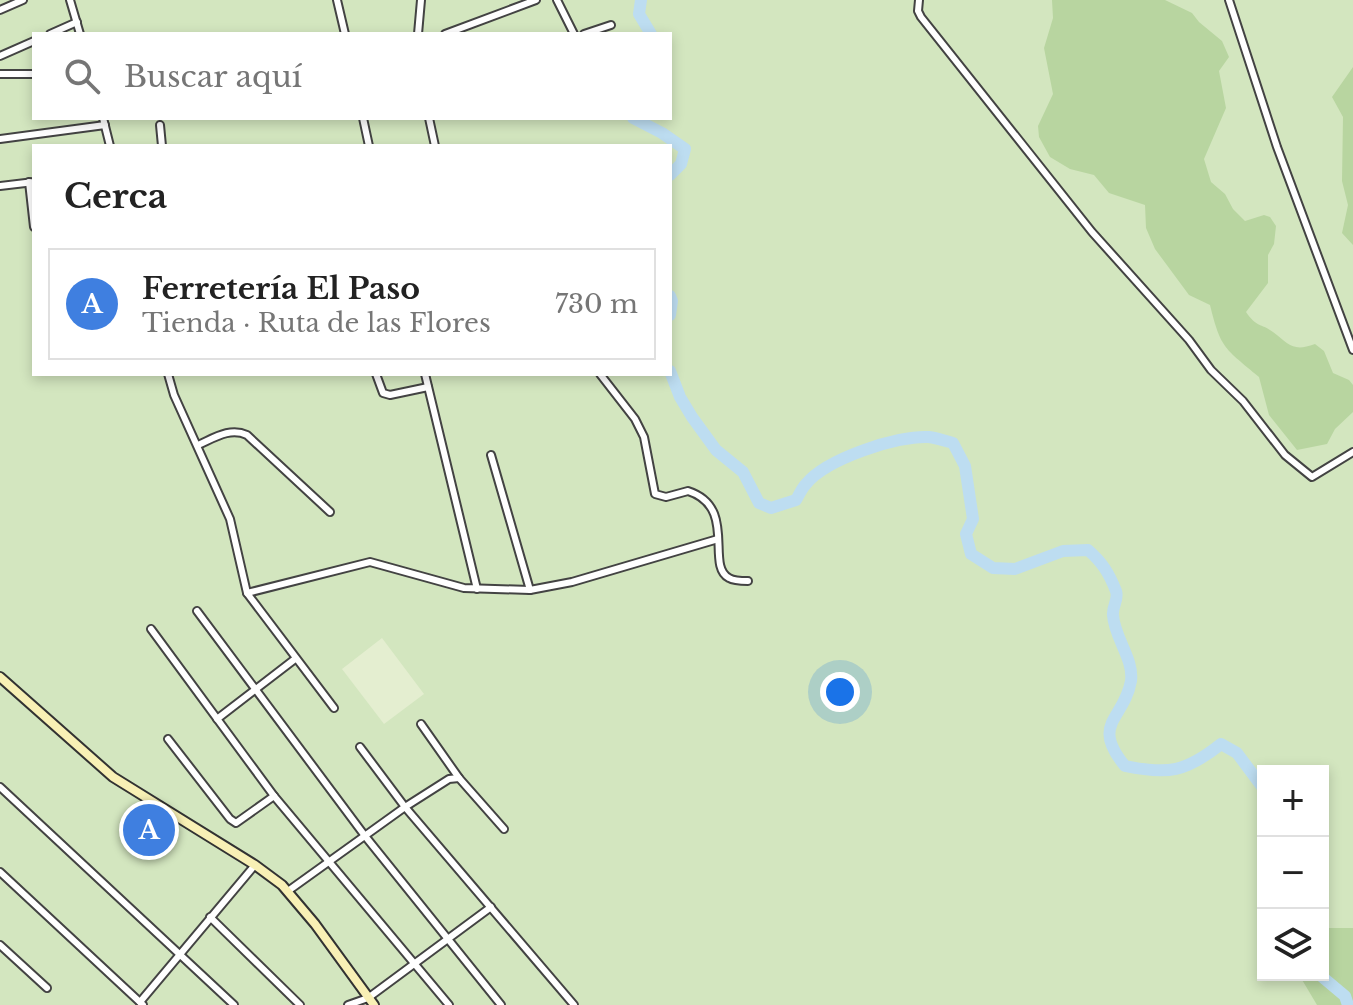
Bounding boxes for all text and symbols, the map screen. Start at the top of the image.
search box [32,32,672,120]
icon: search [60,54,104,98]
text: Buscar aquí [124,58,302,95]
text: Cerca [64,175,167,217]
text: Ferretería El Paso [142,270,420,307]
text: A [81,288,103,320]
text: 730 m [555,288,638,320]
text: Tienda · Ruta de las Flores [142,307,491,339]
your location [820,672,860,712]
map controls [1257,765,1329,981]
button: + [1257,765,1329,837]
pin: A [123,800,175,860]
button: − [1257,837,1329,909]
button: layers [1257,909,1329,981]

